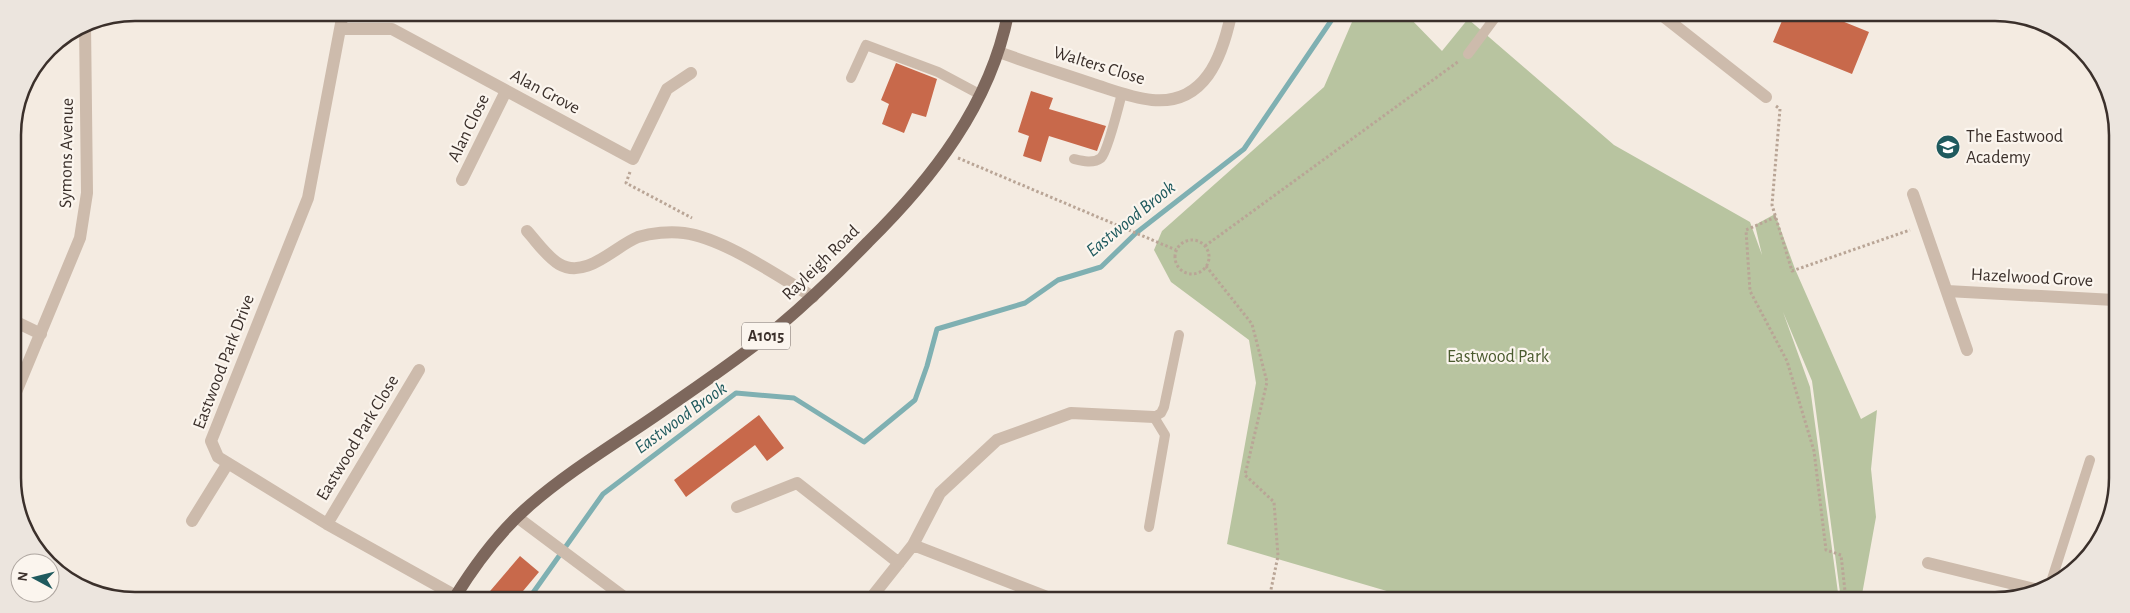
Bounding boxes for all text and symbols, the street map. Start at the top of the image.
street label: Walters Close [1051,44,1147,88]
street label: Alan Grove [507,66,583,118]
street label: Alan Close [445,91,493,165]
street label: Symons Avenue [57,98,77,208]
place label: The Eastwood Academy [1966,128,2063,167]
school or university icon: The Eastwood Academy [1935,134,1961,160]
water label: Eastwood Brook [1083,177,1179,261]
street label: Rayleigh Road [779,222,863,304]
street label: Hazelwood Grove [1970,266,2094,290]
street label: Eastwood Park Drive [190,292,258,432]
road number: A1015 [742,322,790,350]
park label: Eastwood Park [1447,348,1550,366]
street label: Eastwood Park Close [314,372,402,504]
water label: Eastwood Brook [632,378,731,458]
north arrow [10,553,60,603]
text: N [16,571,31,582]

